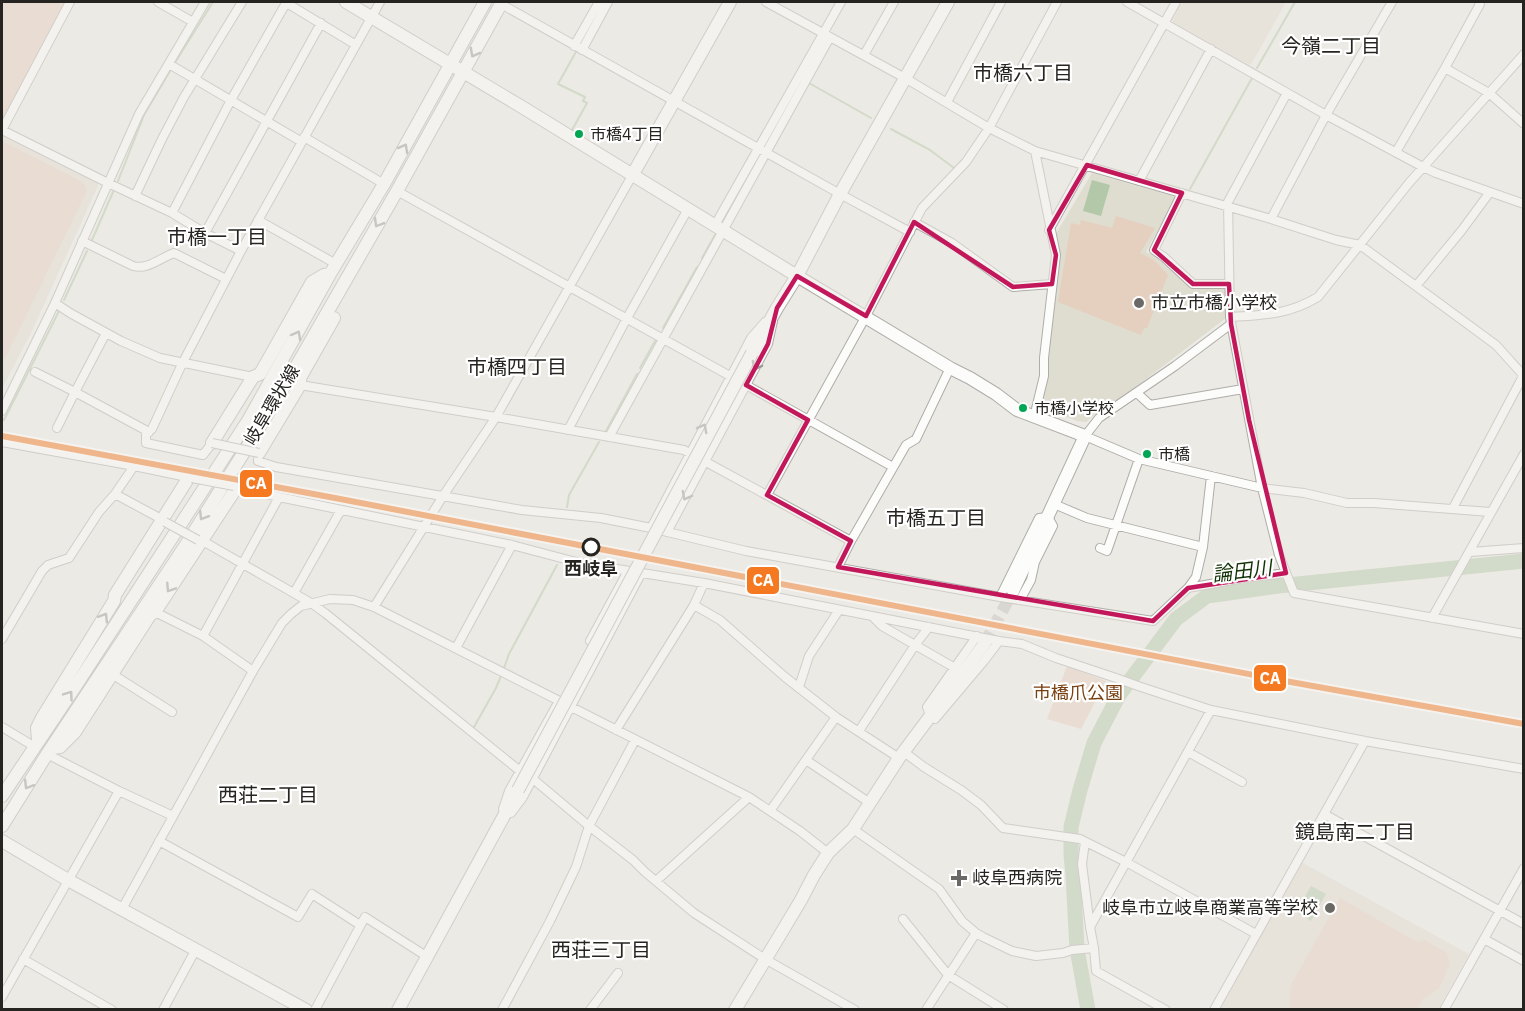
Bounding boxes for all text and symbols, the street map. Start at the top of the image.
district label: 今嶺二丁目 [1281,32,1381,59]
one-way arrow [470,47,481,57]
district label: 市橋六丁目 [973,59,1073,86]
place label: 市橋4丁目 [590,124,664,144]
marker: 市橋4丁目 [573,128,585,140]
one-way arrow [397,144,408,154]
one-way arrow [374,217,386,227]
district label: 市橋一丁目 [167,223,267,250]
place label: 市立市橋小学校 [1151,291,1277,314]
marker: 市立市橋小学校 [1132,296,1146,310]
one-way arrow [290,331,301,342]
district label: 市橋四丁目 [467,353,567,380]
street label: 岐阜環状線 [239,360,305,449]
one-way arrow [752,360,763,371]
place label: 市橋小学校 [1034,398,1114,418]
marker: 市橋小学校 [1017,402,1029,414]
one-way arrow [696,423,707,434]
place label: 市橋 [1158,444,1190,464]
marker: 市橋 [1141,448,1153,460]
line badge: CA [239,469,273,498]
text: CA [245,473,267,493]
one-way arrow [682,490,693,500]
district label: 市橋五丁目 [886,504,986,531]
one-way arrow [199,510,211,520]
marker: 西岐阜 [582,538,600,556]
water label: 論田川 [1211,553,1275,588]
place label: 西岐阜 [564,557,618,580]
line badge: CA [746,566,780,595]
text: CA [752,570,774,590]
one-way arrow [166,582,178,592]
one-way arrow [96,613,108,623]
line badge: CA [1253,664,1287,692]
text: CA [1259,668,1281,688]
park label: 市橋爪公園 [1033,681,1123,704]
one-way arrow [62,691,73,702]
one-way arrow [23,779,35,789]
district label: 西荘二丁目 [218,781,318,808]
district label: 鏡島南二丁目 [1295,818,1415,845]
place label: 岐阜西病院 [972,866,1062,889]
marker: 岐阜西病院 [950,869,968,887]
place label: 岐阜市立岐阜商業高等学校 [1102,896,1318,919]
marker: 岐阜市立岐阜商業高等学校 [1323,901,1337,915]
district label: 西荘三丁目 [551,936,651,963]

